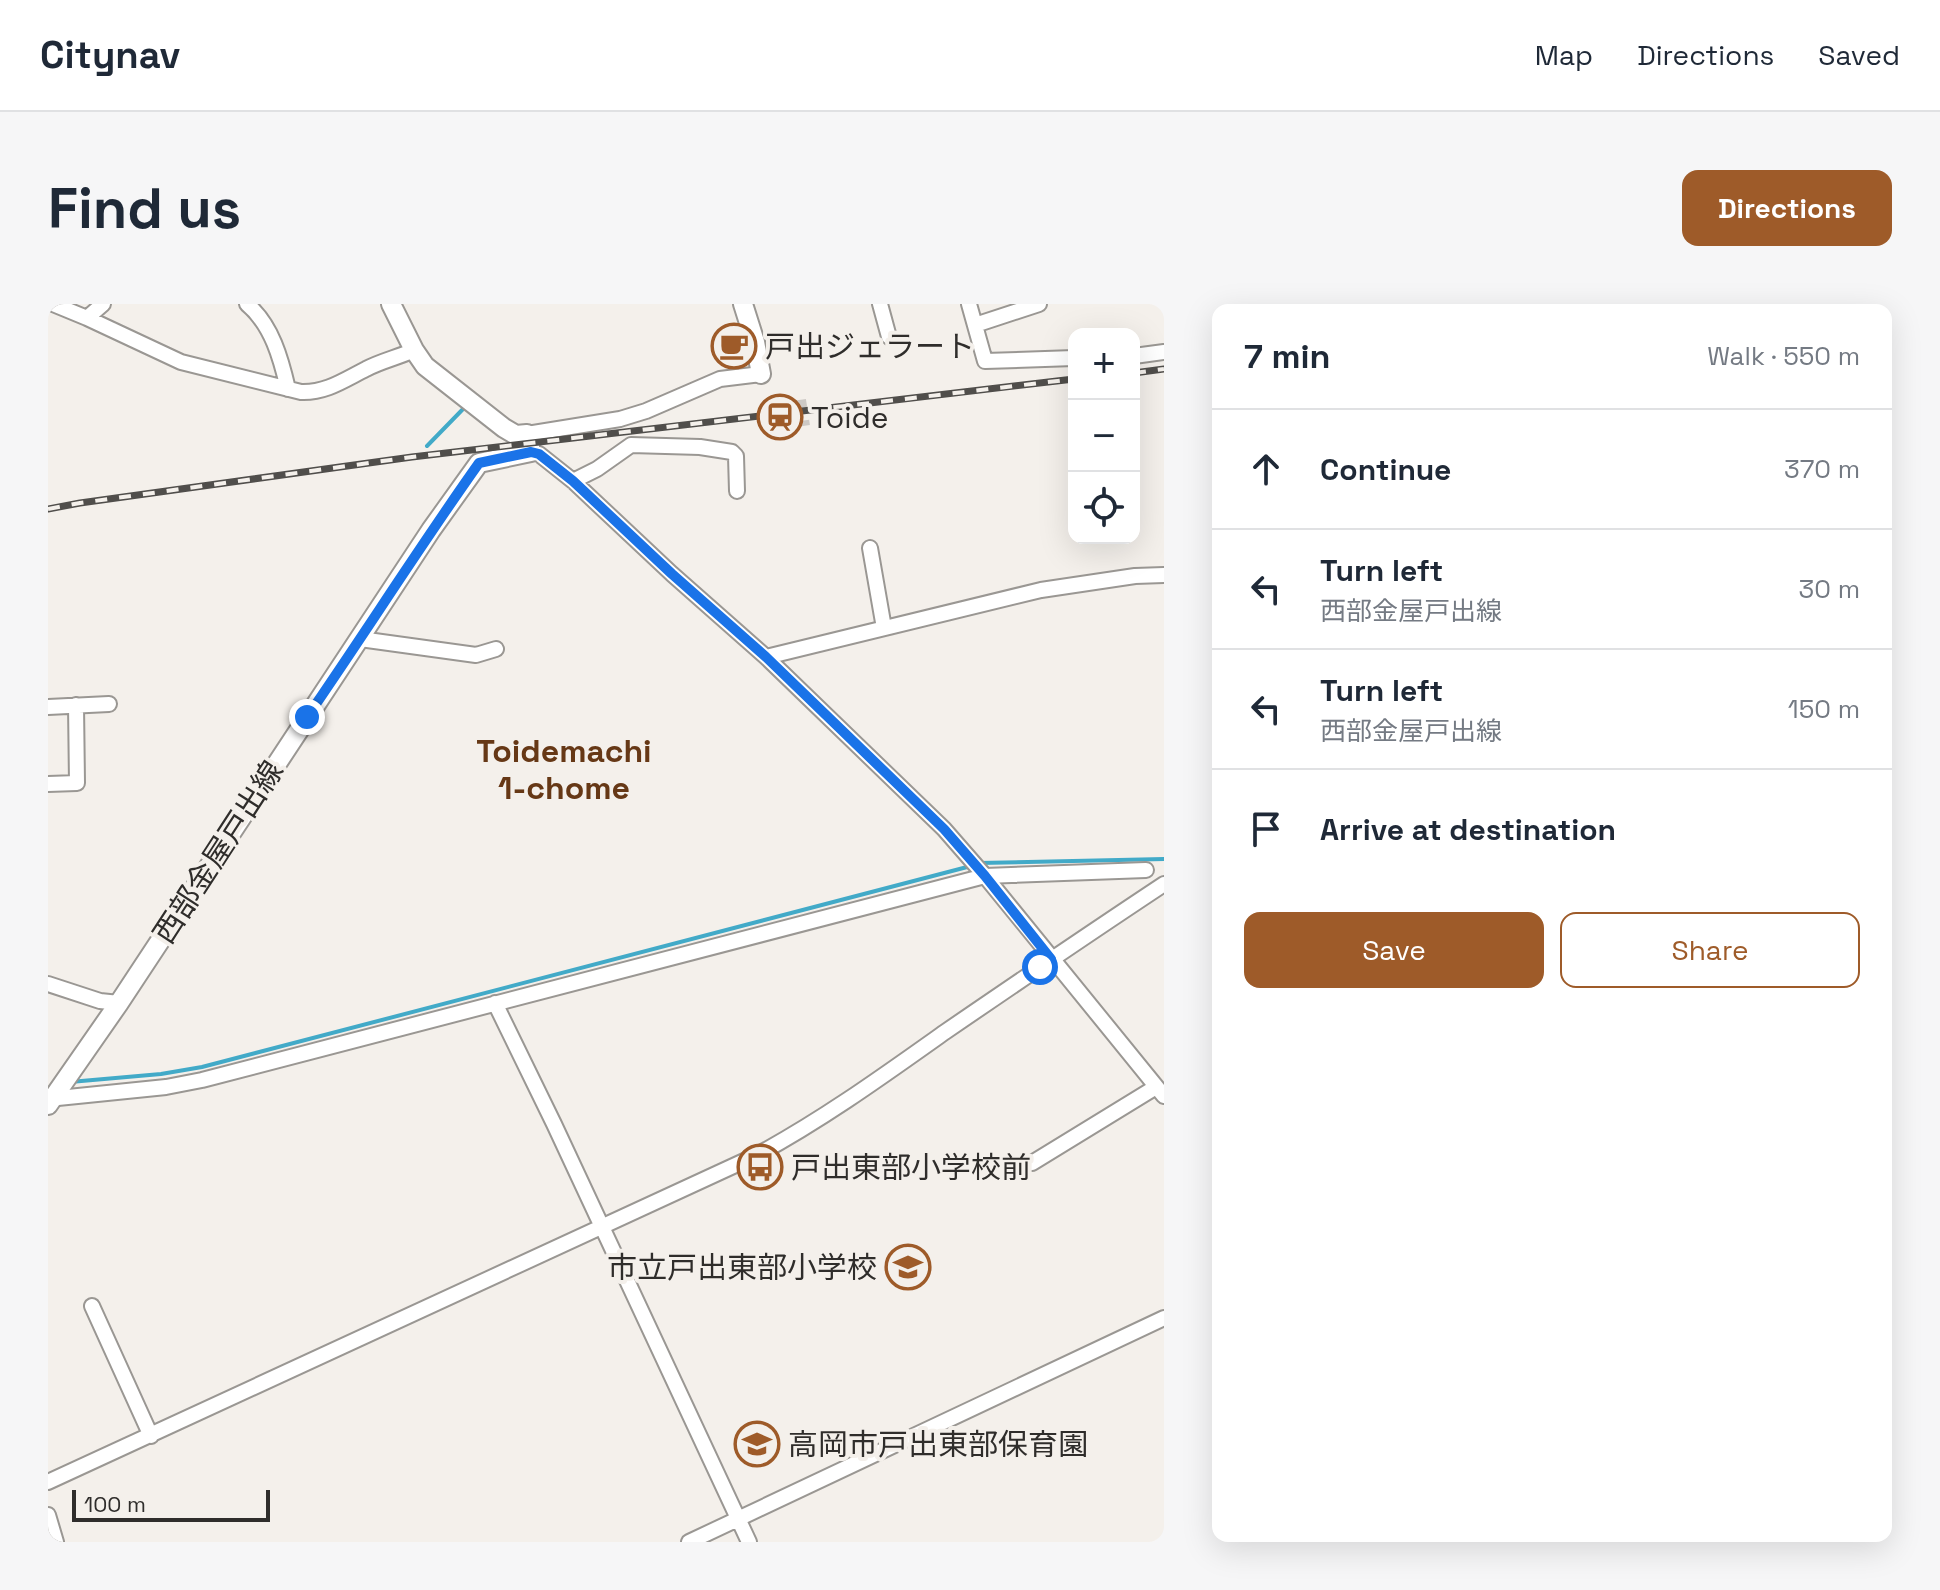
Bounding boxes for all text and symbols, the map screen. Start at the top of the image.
text: Citynav [40,31,180,79]
text: Map [1535,37,1593,73]
text: Directions [1637,37,1774,73]
text: Saved [1818,37,1900,73]
button: Directions [1682,170,1892,246]
text: Find us [48,173,241,244]
cafe icon: 戸出ジェラート [710,322,758,370]
place label: 戸出ジェラート [765,327,975,366]
map controls [1068,328,1140,544]
button: + [1068,328,1140,400]
text: 7 min [1244,335,1331,378]
text: Walk · 550 m [1707,339,1860,373]
station icon: Toide [756,393,804,441]
place label: Toide [811,398,889,437]
button: − [1068,400,1140,472]
icon: ahead [1244,447,1288,491]
text: Continue [1320,450,1451,489]
text: 370 m [1784,452,1860,486]
button: locate [1068,472,1140,544]
text: Turn left [1320,551,1443,590]
icon: left [1244,567,1288,611]
text: 30 m [1799,572,1860,606]
text: 西部金屋戸出線 [1320,594,1502,628]
text: Turn left [1320,671,1443,710]
icon: left [1244,687,1288,731]
text: 150 m [1788,692,1860,726]
route end [289,699,325,735]
text: 西部金屋戸出線 [1320,714,1502,748]
district label: Toidemachi 1-chome [476,731,652,808]
street label: 西部金屋戸出線 [144,753,292,951]
icon: arrive [1244,807,1288,851]
text: Arrive at destination [1320,810,1616,849]
button: Save [1244,912,1544,988]
button: Share [1560,912,1860,988]
route start [1022,949,1058,985]
bus stop icon: 戸出東部小学校前 [736,1143,784,1191]
place label: 戸出東部小学校前 [791,1148,1031,1187]
school or university icon: 市立戸出東部小学校 [884,1243,932,1291]
place label: 市立戸出東部小学校 [607,1248,877,1287]
school or university icon: 高岡市戸出東部保育園 [733,1420,781,1468]
place label: 高岡市戸出東部保育園 [788,1425,1088,1464]
scale bar [72,1486,270,1522]
text: 100 m [84,1490,146,1518]

